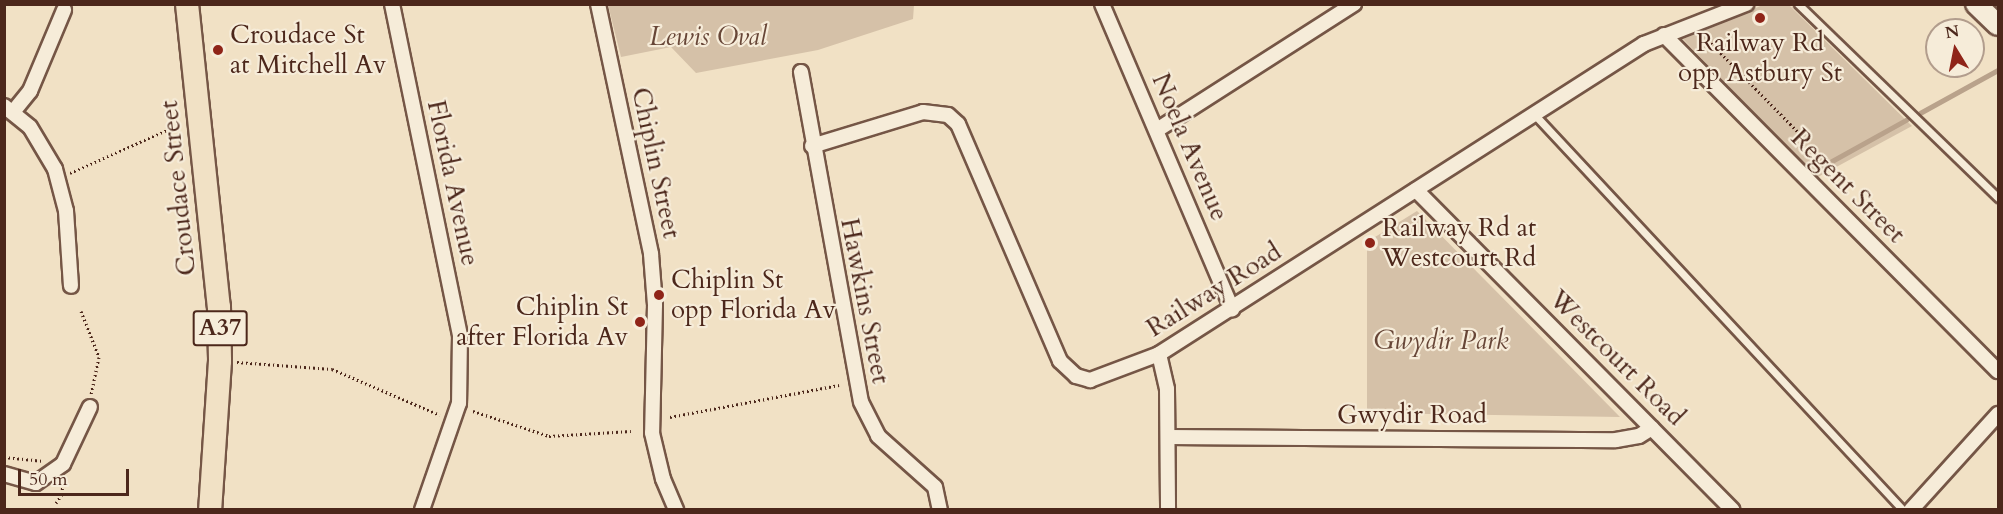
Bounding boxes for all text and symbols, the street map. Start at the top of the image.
marker: Railway Rd opp Astbury St [1753,11,1767,25]
north arrow [1925,18,1985,78]
place label: Croudace St at Mitchell Av [230,19,386,80]
text: N [1943,20,1961,44]
park label: Lewis Oval [649,21,767,53]
place label: Railway Rd opp Astbury St [1678,27,1842,88]
marker: Croudace St at Mitchell Av [211,43,225,57]
street label: Noela Avenue [1145,69,1235,225]
street label: Chiplin Street [625,85,687,241]
street label: Florida Avenue [420,97,486,269]
street label: Croudace Street [153,99,203,277]
street label: Regent Street [1784,122,1912,250]
place label: Railway Rd at Westcourt Rd [1382,212,1536,274]
street label: Hawkins Street [834,216,896,386]
street label: Railway Road [1141,236,1287,344]
marker: Railway Rd at Westcourt Rd [1363,236,1377,250]
place label: Chiplin St opp Florida Av [671,264,836,326]
street label: Westcourt Road [1543,284,1691,432]
marker: Chiplin St opp Florida Av [652,288,666,302]
place label: Chiplin St after Florida Av [456,291,628,352]
road number: A37 [192,307,248,349]
marker: Chiplin St after Florida Av [633,315,647,329]
park label: Gwydir Park [1373,325,1509,357]
street label: Gwydir Road [1337,399,1487,431]
scale bar [21,457,132,495]
text: 50 m [29,467,68,492]

